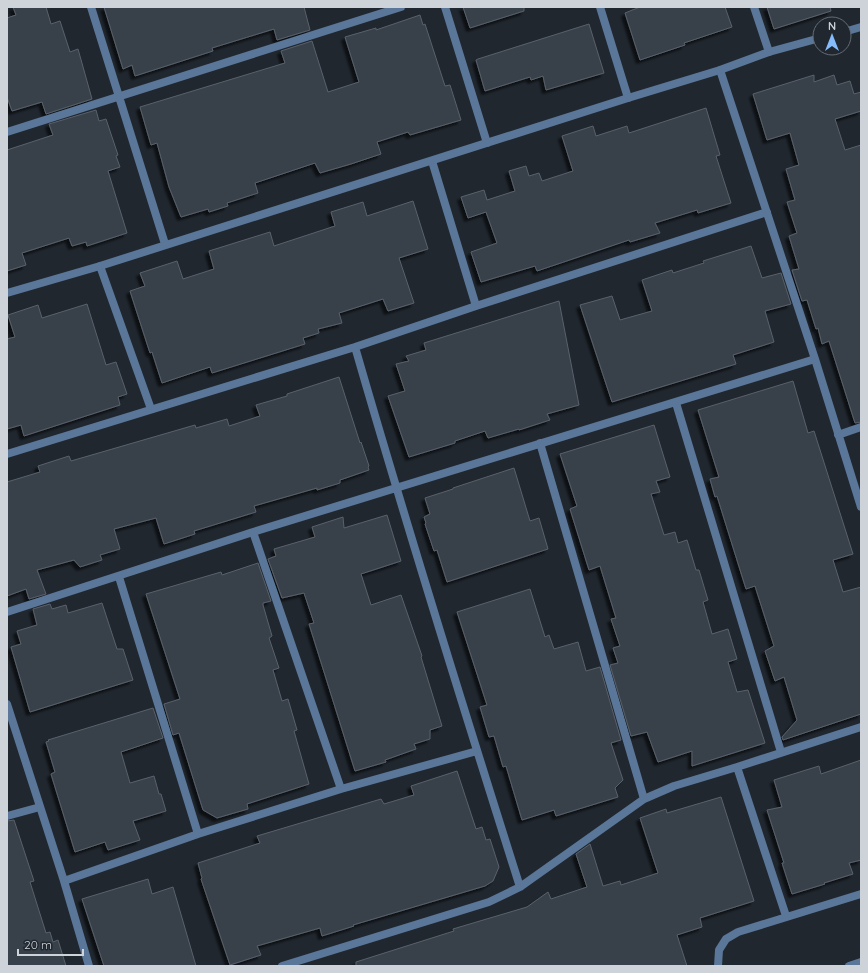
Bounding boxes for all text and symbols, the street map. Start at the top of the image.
north arrow [812,16,852,56]
text: N [828,19,836,33]
scale bar [18,931,83,957]
text: 20 m [24,937,52,952]

